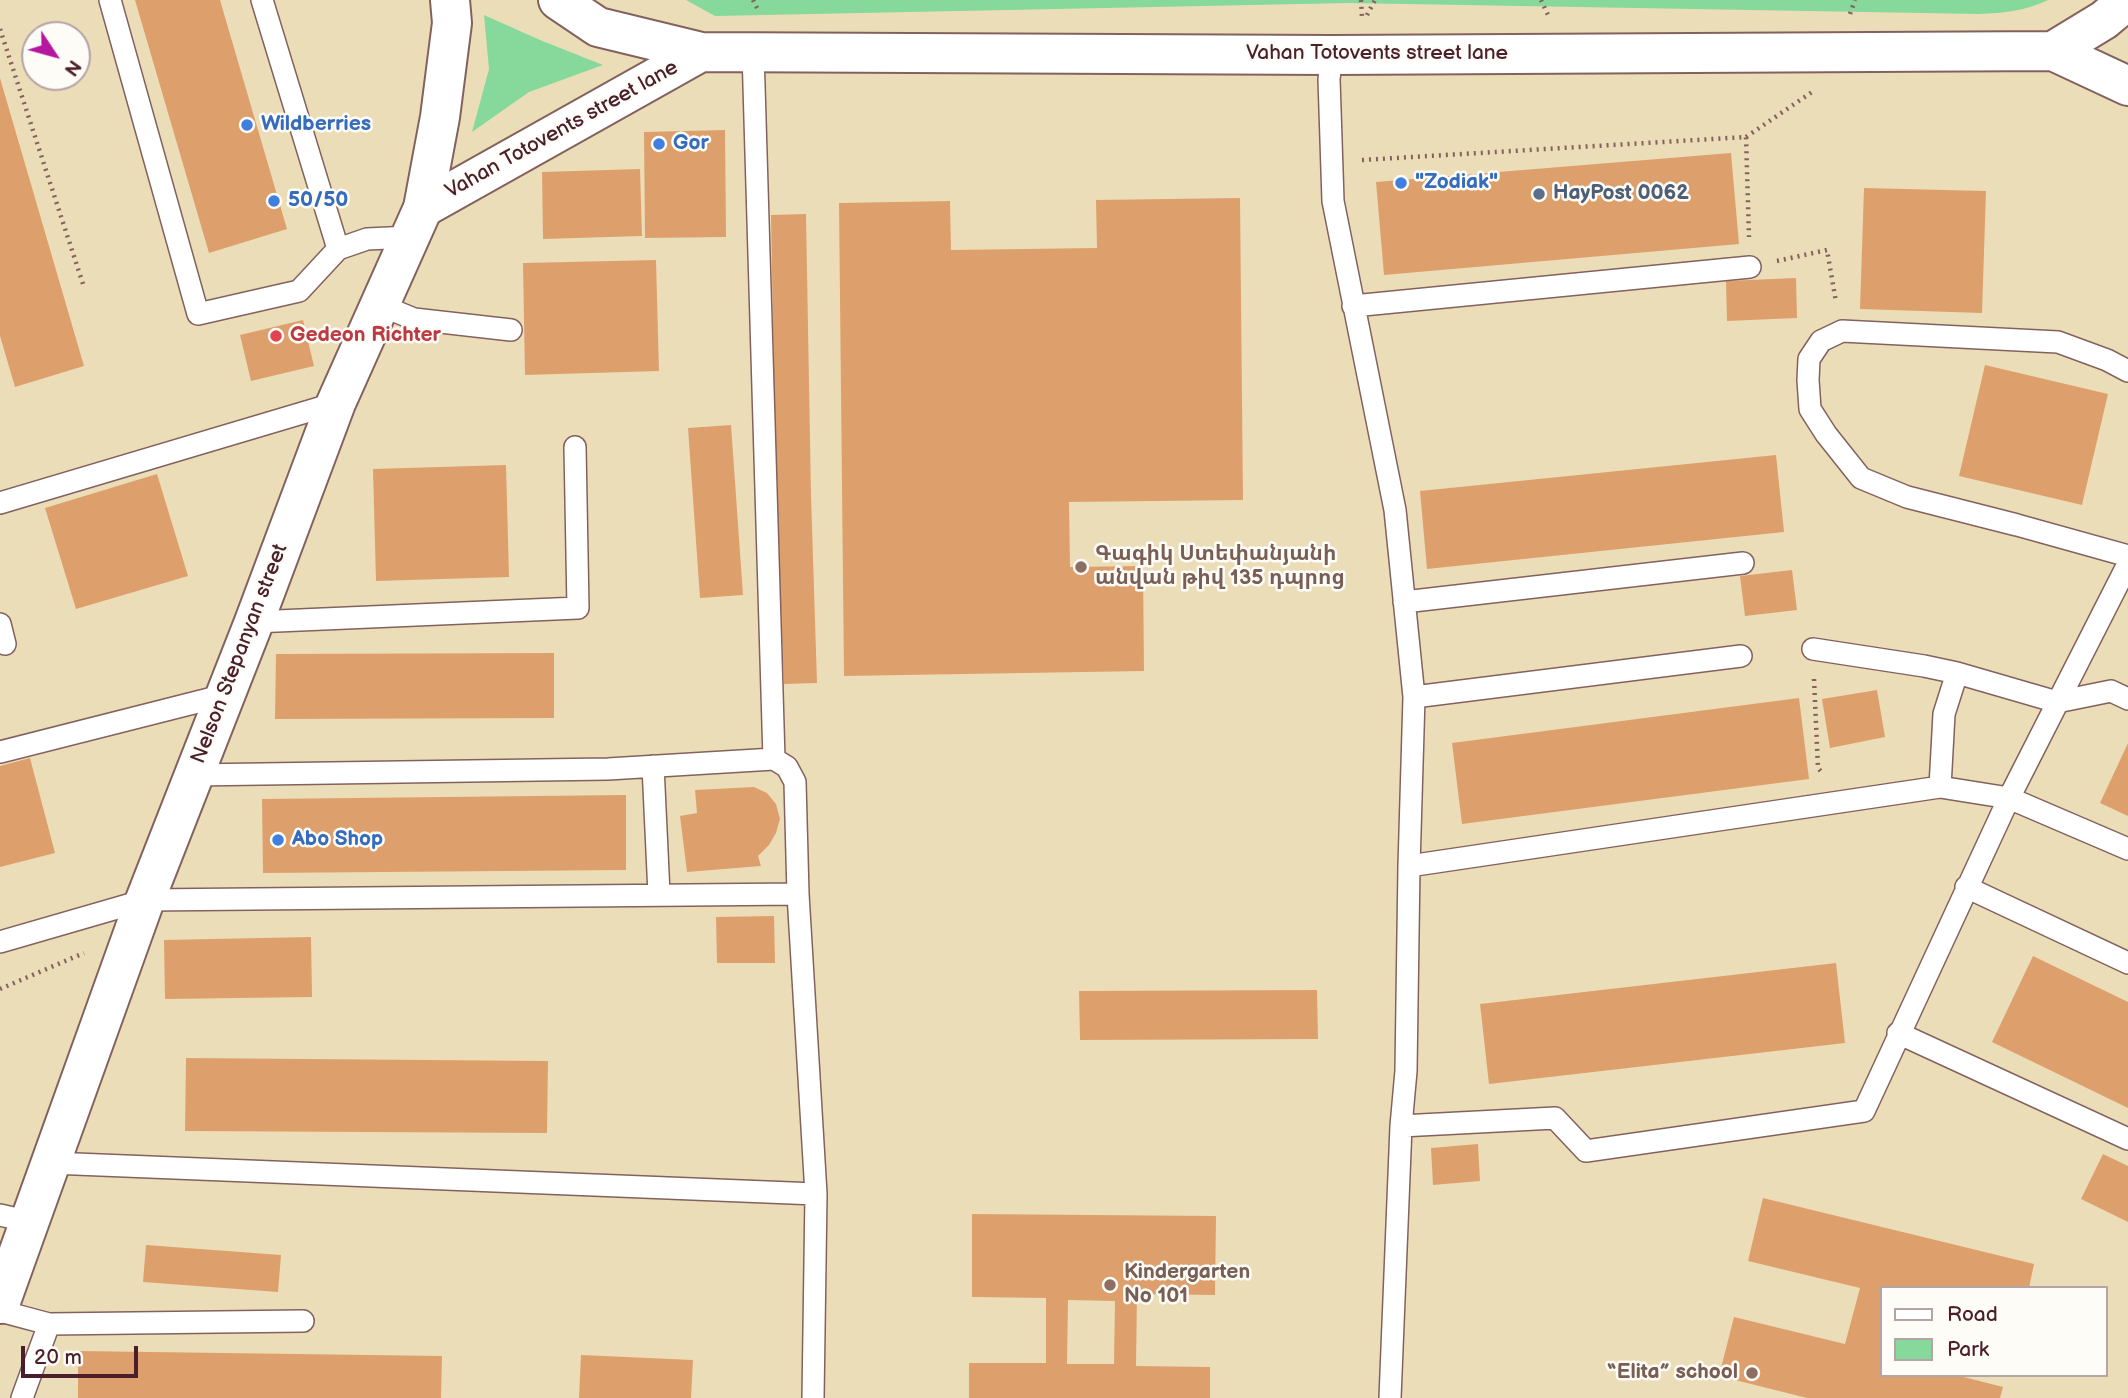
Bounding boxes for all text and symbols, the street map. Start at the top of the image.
north arrow [21,21,91,91]
street label: Vahan Totovents street lane [1246,41,1508,67]
text: N [58,55,85,80]
street label: Vahan Totovents street lane [441,55,683,205]
place label: Wildberries [261,112,371,138]
marker: Wildberries [239,117,255,133]
place label: Gor [673,131,709,157]
marker: Gor [651,136,667,152]
place label: "Zodiak" [1415,170,1498,196]
marker: "Zodiak" [1393,175,1409,191]
place label: HayPost 0062 [1553,181,1689,207]
marker: HayPost 0062 [1531,186,1547,202]
place label: 50/50 [288,188,348,214]
marker: 50/50 [266,193,282,209]
place label: Gedeon Richter [290,323,441,349]
marker: Gedeon Richter [268,328,284,344]
street label: Nelson Stepanyan street [186,541,294,767]
place label: Գագիկ Ստեփանյանի անվան թիվ 135 դպրոց [1095,542,1345,592]
marker: Գագիկ Ստեփանյանի անվան թիվ 135 դպրոց [1073,559,1089,575]
place label: Abo Shop [292,827,383,853]
marker: Abo Shop [270,832,286,848]
place label: Kindergarten No 101 [1124,1260,1250,1310]
marker: Kindergarten No 101 [1102,1277,1118,1293]
legend [1880,1286,2107,1377]
text: Road [1947,1302,1998,1327]
scale bar [24,1332,142,1376]
text: Park [1947,1337,1989,1362]
text: 20 m [34,1345,82,1370]
place label: “Elita” school [1607,1360,1738,1386]
marker: “Elita” school [1744,1365,1760,1381]

